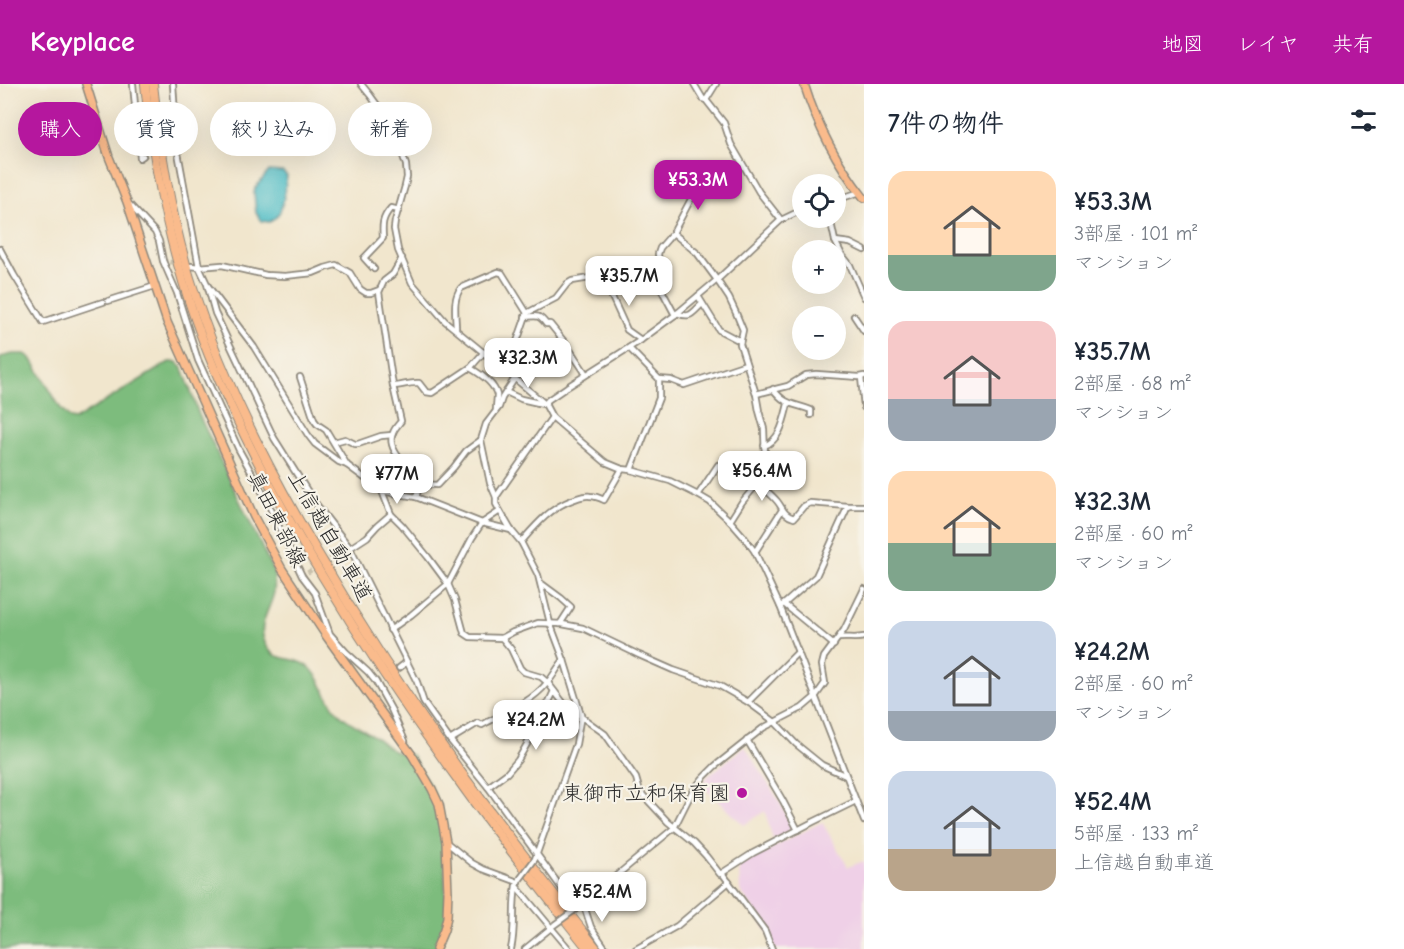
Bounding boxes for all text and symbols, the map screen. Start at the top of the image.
text: Keyplace [30,26,135,58]
text: 地図 [1162,32,1204,56]
text: レイヤ [1237,32,1299,56]
text: 共有 [1332,32,1374,56]
chip: 購入 [18,102,102,156]
chip: 賃貸 [114,102,198,156]
chip: 絞り込み [210,102,336,156]
chip: 新着 [348,102,432,156]
icon: filters [1347,104,1380,137]
text: 7件の物件 [888,109,1004,139]
pin: ¥53.3M [649,160,747,211]
text: ¥53.3M [668,168,728,191]
map controls [792,174,846,360]
button: locate [792,174,846,228]
text: ¥53.3M [1074,187,1152,217]
icon: home [936,195,1008,267]
text: 3部屋 · 101 m² [1074,222,1197,245]
button: + [792,240,846,294]
text: マンション [1074,251,1173,274]
pin: ¥35.7M [580,256,678,307]
text: ¥35.7M [599,264,659,287]
button: − [792,306,846,360]
text: ¥35.7M [1074,337,1151,367]
pin: ¥32.3M [479,338,577,389]
icon: home [936,345,1008,417]
text: ¥32.3M [498,346,558,369]
text: 2部屋 · 68 m² [1074,372,1191,395]
text: マンション [1074,401,1173,424]
pin: ¥56.4M [713,451,811,502]
pin: ¥77M [361,454,433,505]
text: ¥56.4M [732,459,792,482]
text: ¥77M [375,462,419,485]
street label: 上信越自動車道 [283,466,377,606]
street label: 真田東部線 [242,467,312,571]
text: ¥32.3M [1074,487,1151,517]
icon: home [936,495,1008,567]
text: 2部屋 · 60 m² [1074,522,1193,545]
text: マンション [1074,551,1173,574]
text: ¥24.2M [1074,637,1150,667]
icon: home [936,645,1008,717]
text: 2部屋 · 60 m² [1074,672,1193,695]
pin: ¥24.2M [487,700,585,751]
text: マンション [1074,701,1173,724]
text: ¥24.2M [507,708,565,731]
place label: 東御市立和保育園 [562,781,730,805]
marker: 東御市立和保育園 [735,786,749,800]
text: ¥52.4M [1074,787,1151,817]
icon: home [936,795,1008,867]
text: 5部屋 · 133 m² [1074,822,1198,845]
text: 上信越自動車道 [1074,851,1214,874]
pin: ¥52.4M [553,872,651,923]
text: ¥52.4M [572,880,632,903]

